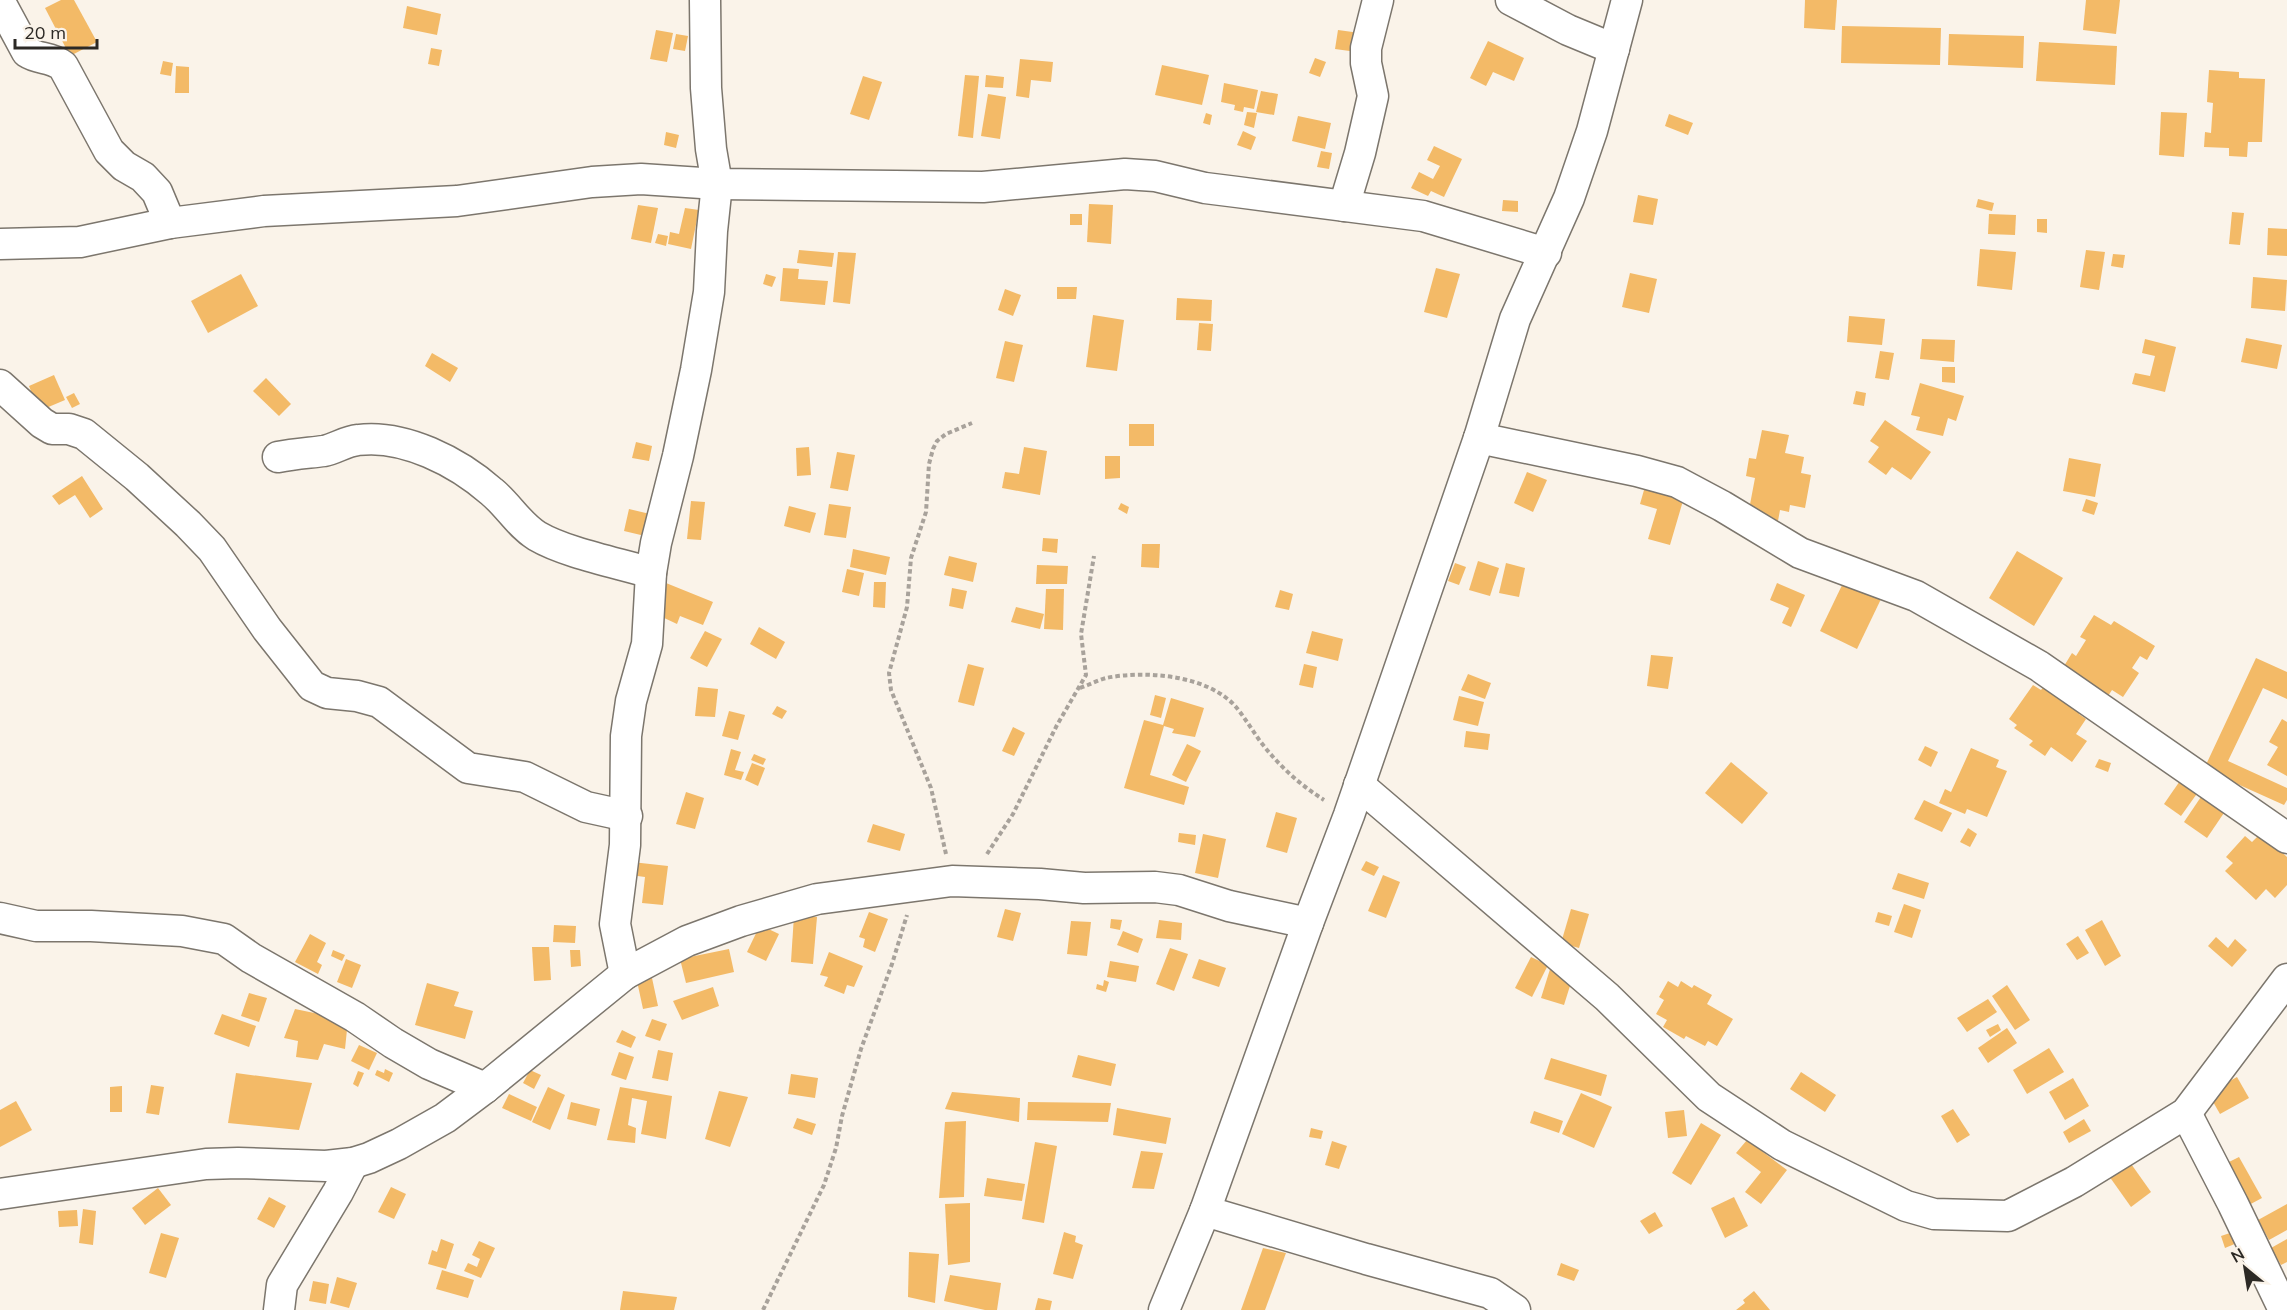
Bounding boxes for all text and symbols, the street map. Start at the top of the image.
scale bar [15,12,98,50]
text: 20 m [24,21,66,44]
north arrow [2215,1238,2275,1298]
text: N [2227,1243,2248,1267]

